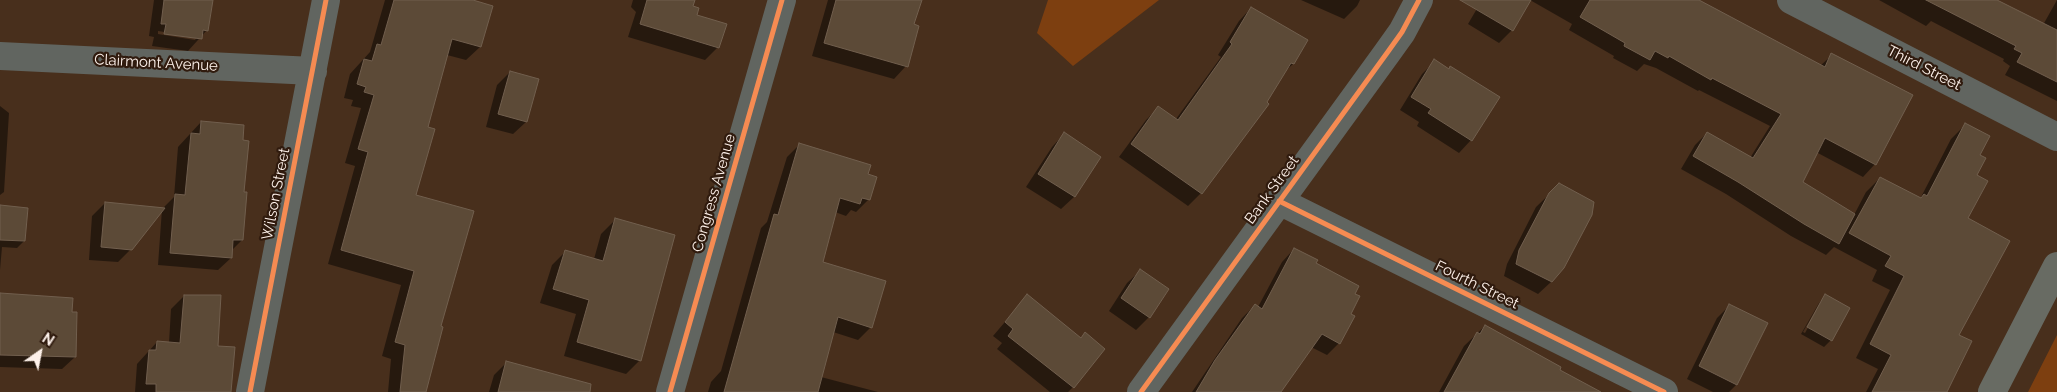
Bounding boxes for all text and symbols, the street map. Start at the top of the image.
street label: Third Street [1884,42,1964,94]
street label: Clairmont Avenue [94,51,218,75]
street label: Congress Avenue [689,132,739,254]
street label: Wilson Street [258,146,294,242]
street label: Bank Street [1241,152,1303,228]
street label: Fourth Street [1432,257,1522,313]
north arrow [15,327,65,377]
text: N [39,330,57,349]

